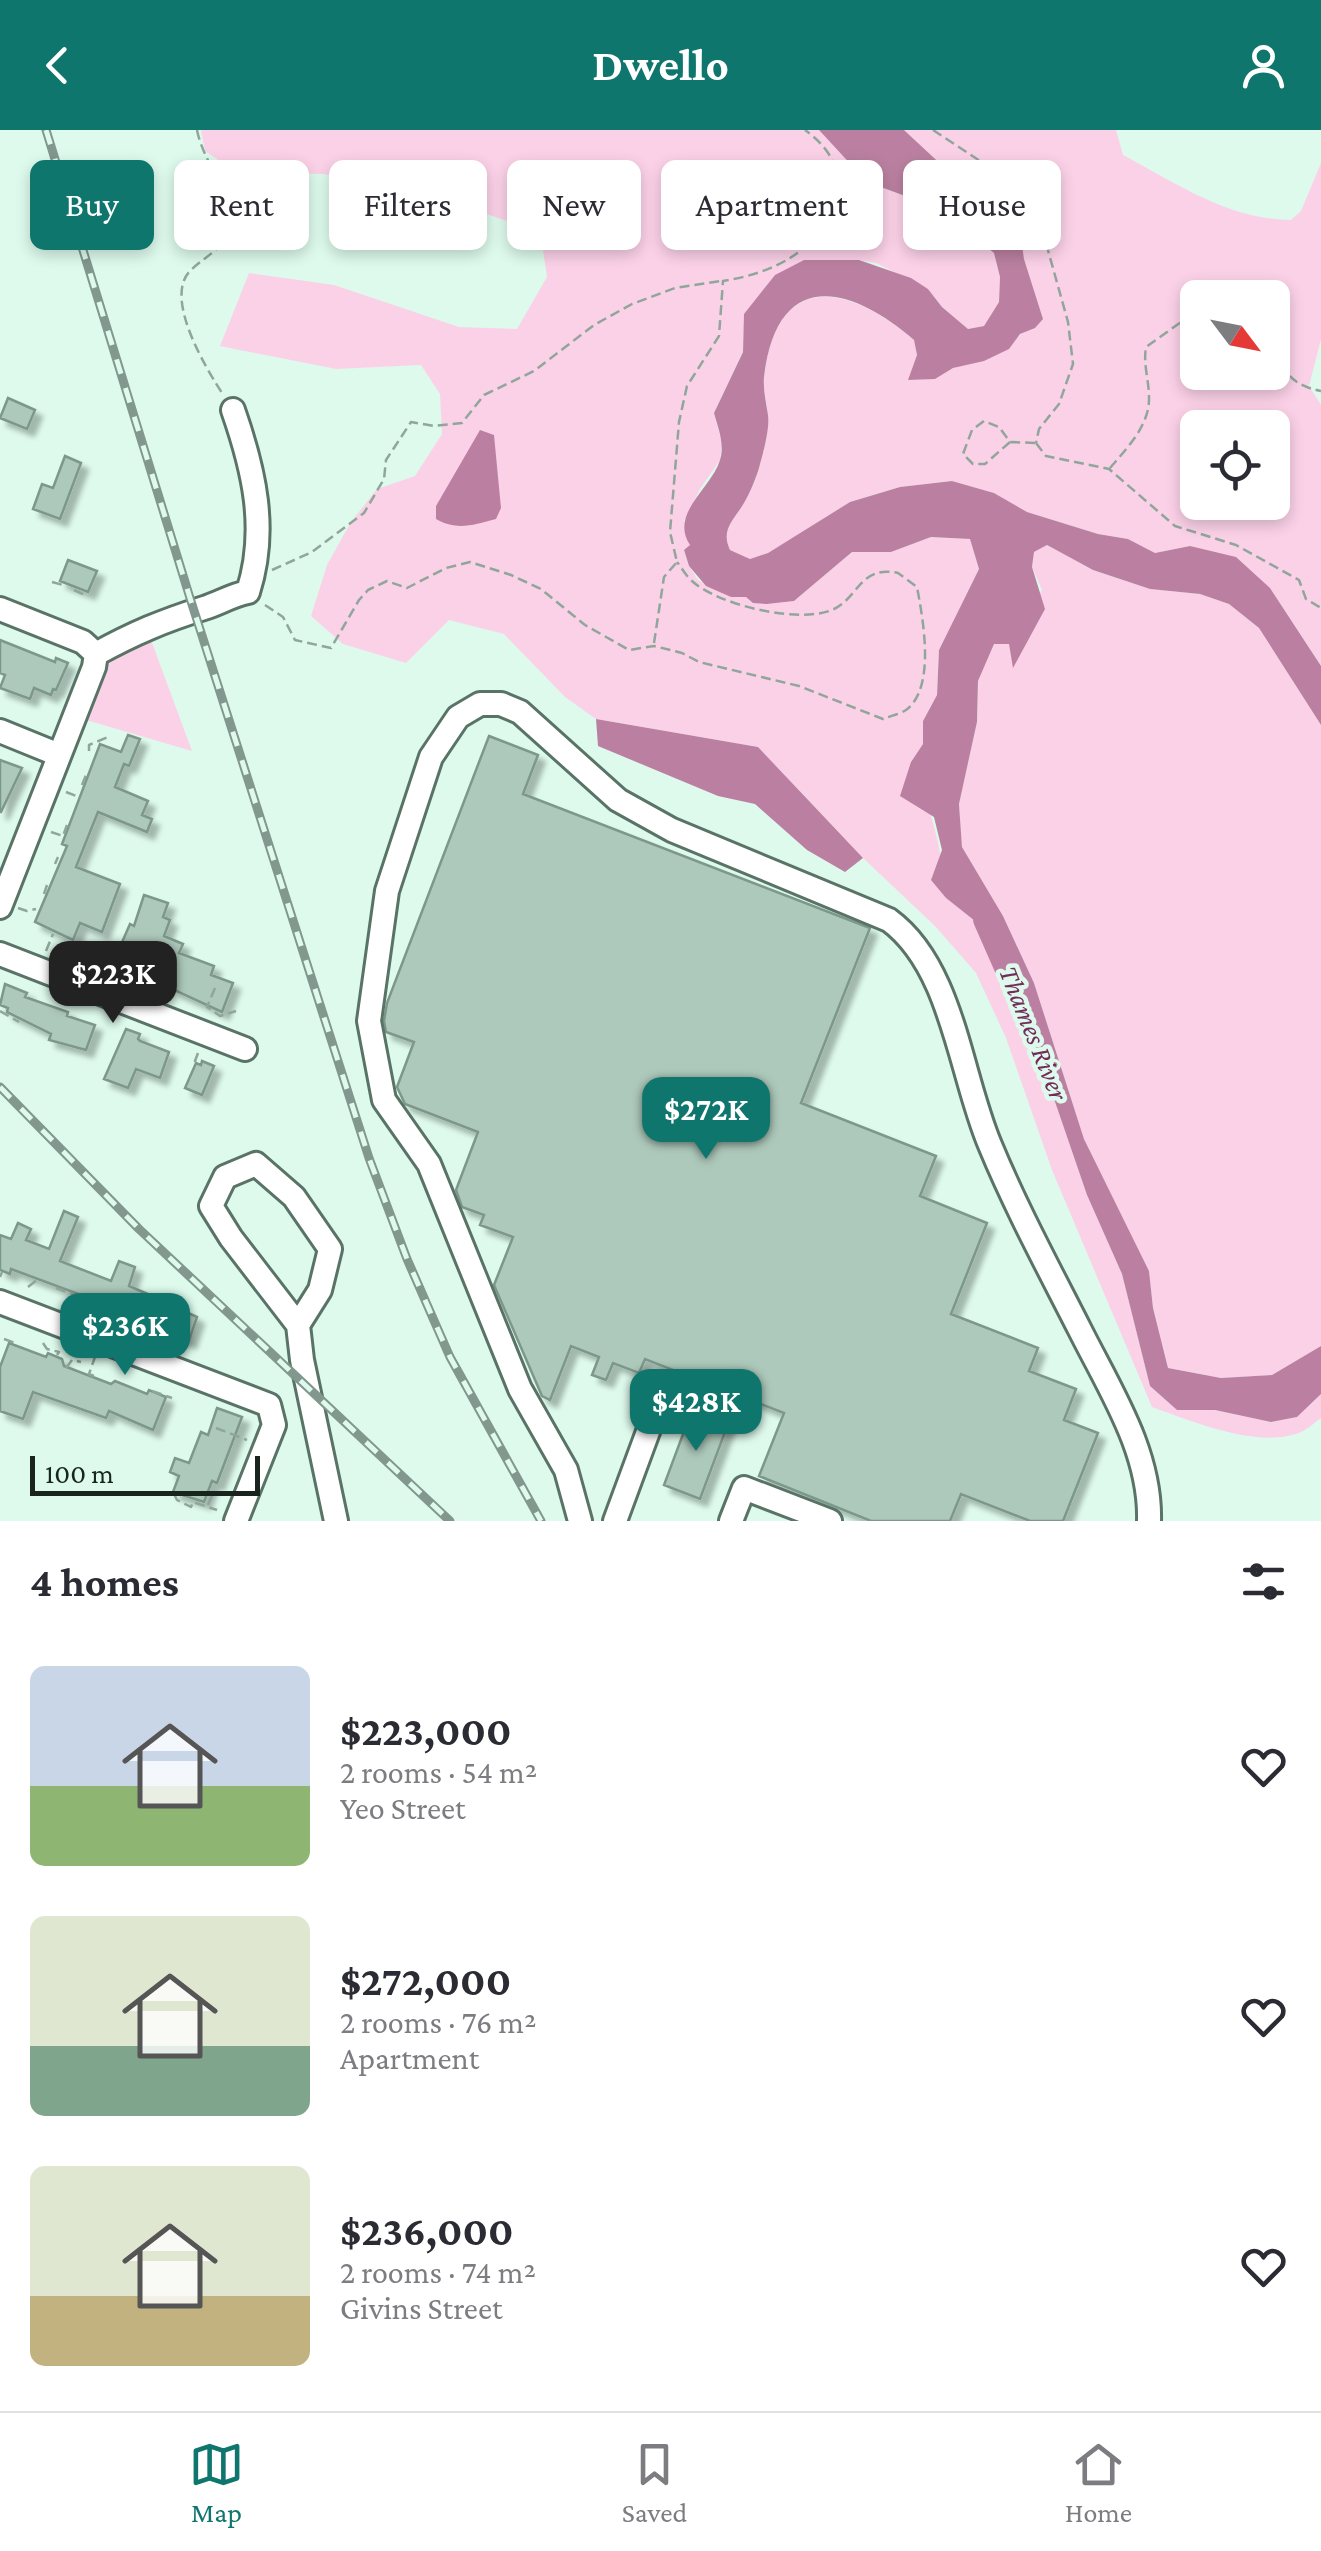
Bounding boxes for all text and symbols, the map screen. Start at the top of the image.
icon: back [30,38,85,93]
icon: person [1236,38,1291,93]
text: Dwello [592,40,729,90]
chip: Buy [30,160,154,250]
chip: Rent [174,160,309,250]
chip: Filters [329,160,487,250]
chip: New [507,160,641,250]
chip: Apartment [661,160,883,250]
chip: House [903,160,1061,250]
north arrow [1180,280,1290,390]
map controls [1180,280,1290,520]
button: locate [1180,410,1290,520]
pin: $223K [43,941,183,1026]
text: $223K [71,955,155,991]
water label: Thames River [993,961,1075,1106]
pin: $272K [636,1077,776,1162]
text: $272K [664,1091,748,1127]
pin: $236K [55,1293,195,1378]
text: $236K [82,1307,168,1343]
pin: $428K [626,1369,766,1454]
text: $428K [652,1383,740,1419]
scale bar [30,1451,260,1496]
text: 100 m [45,1458,114,1489]
icon: filters [1236,1554,1291,1609]
text: 4 homes [30,1558,179,1605]
icon: home [110,1706,230,1826]
text: $223,000 [340,1707,512,1754]
icon: heart [1236,1739,1291,1794]
text: 2 rooms · 54 m² [340,1754,537,1790]
text: Yeo Street [340,1790,466,1826]
icon: home [110,1956,230,2076]
text: $272,000 [340,1957,511,2004]
icon: heart [1236,1989,1291,2044]
text: 2 rooms · 76 m² [340,2004,537,2040]
text: Apartment [340,2040,479,2076]
icon: home [110,2206,230,2326]
text: $236,000 [340,2207,513,2254]
icon: heart [1236,2239,1291,2294]
text: 2 rooms · 74 m² [340,2254,536,2290]
text: Givins Street [340,2290,503,2326]
tab: Map [189,2437,244,2528]
tab: Saved [622,2437,687,2528]
tab: Home [1065,2437,1132,2528]

